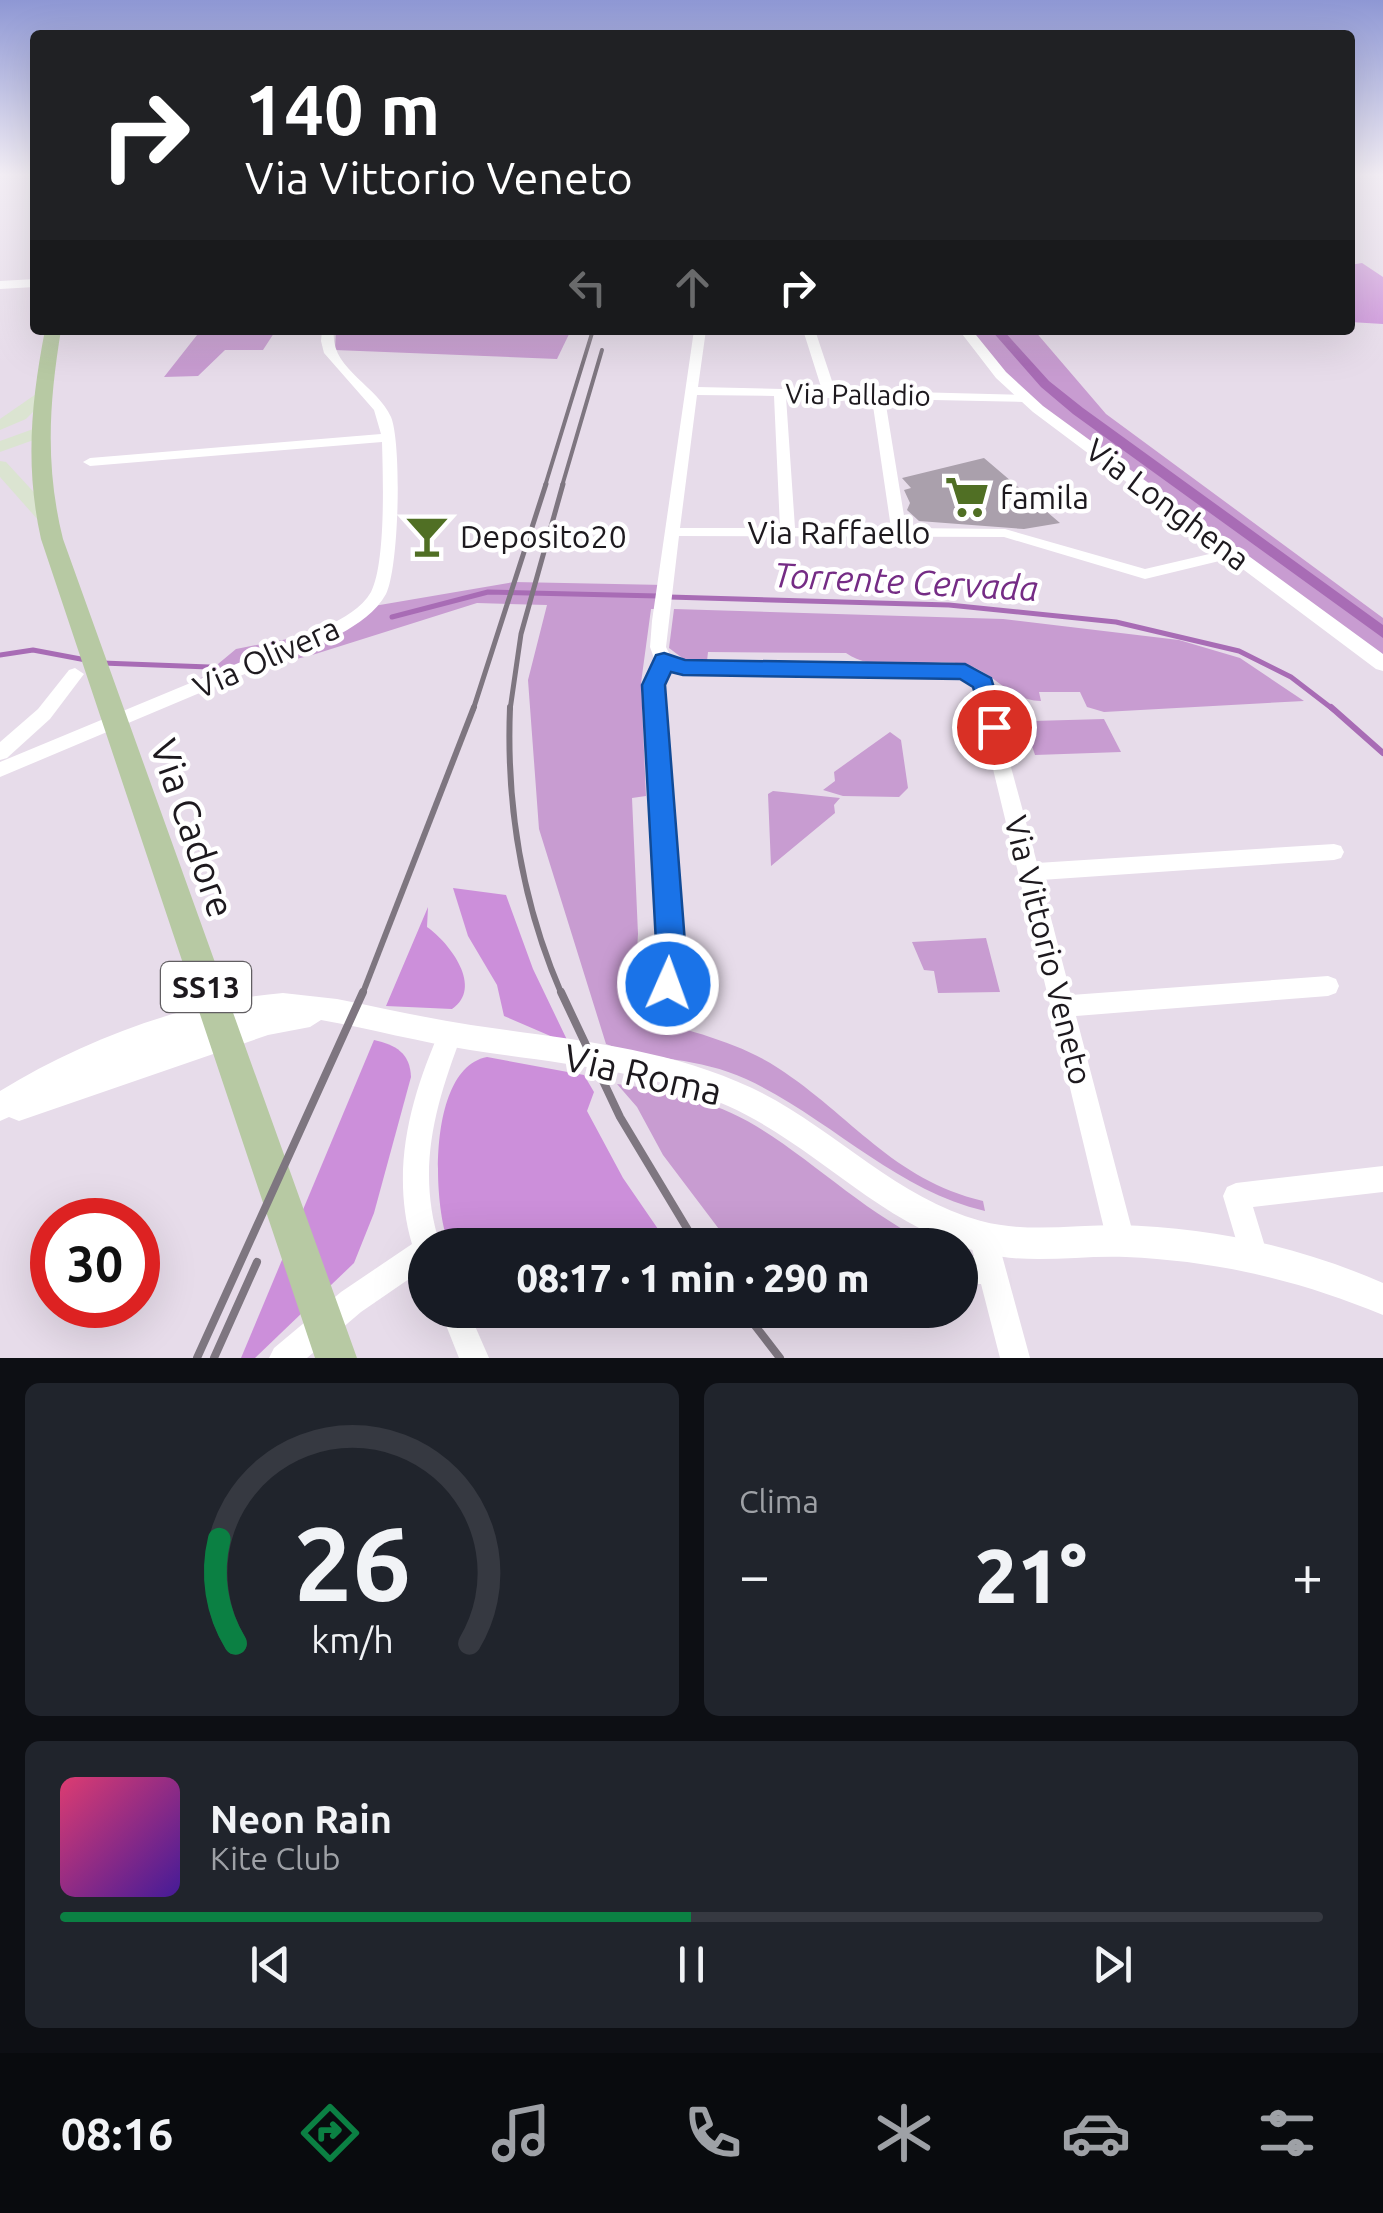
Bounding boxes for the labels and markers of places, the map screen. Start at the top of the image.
supermarket icon: famila [943,473,991,521]
place label: famila [1000,479,1089,515]
bar icon: Deposito20 [403,512,451,560]
place label: Deposito20 [460,518,627,554]
pin [952,685,1037,770]

